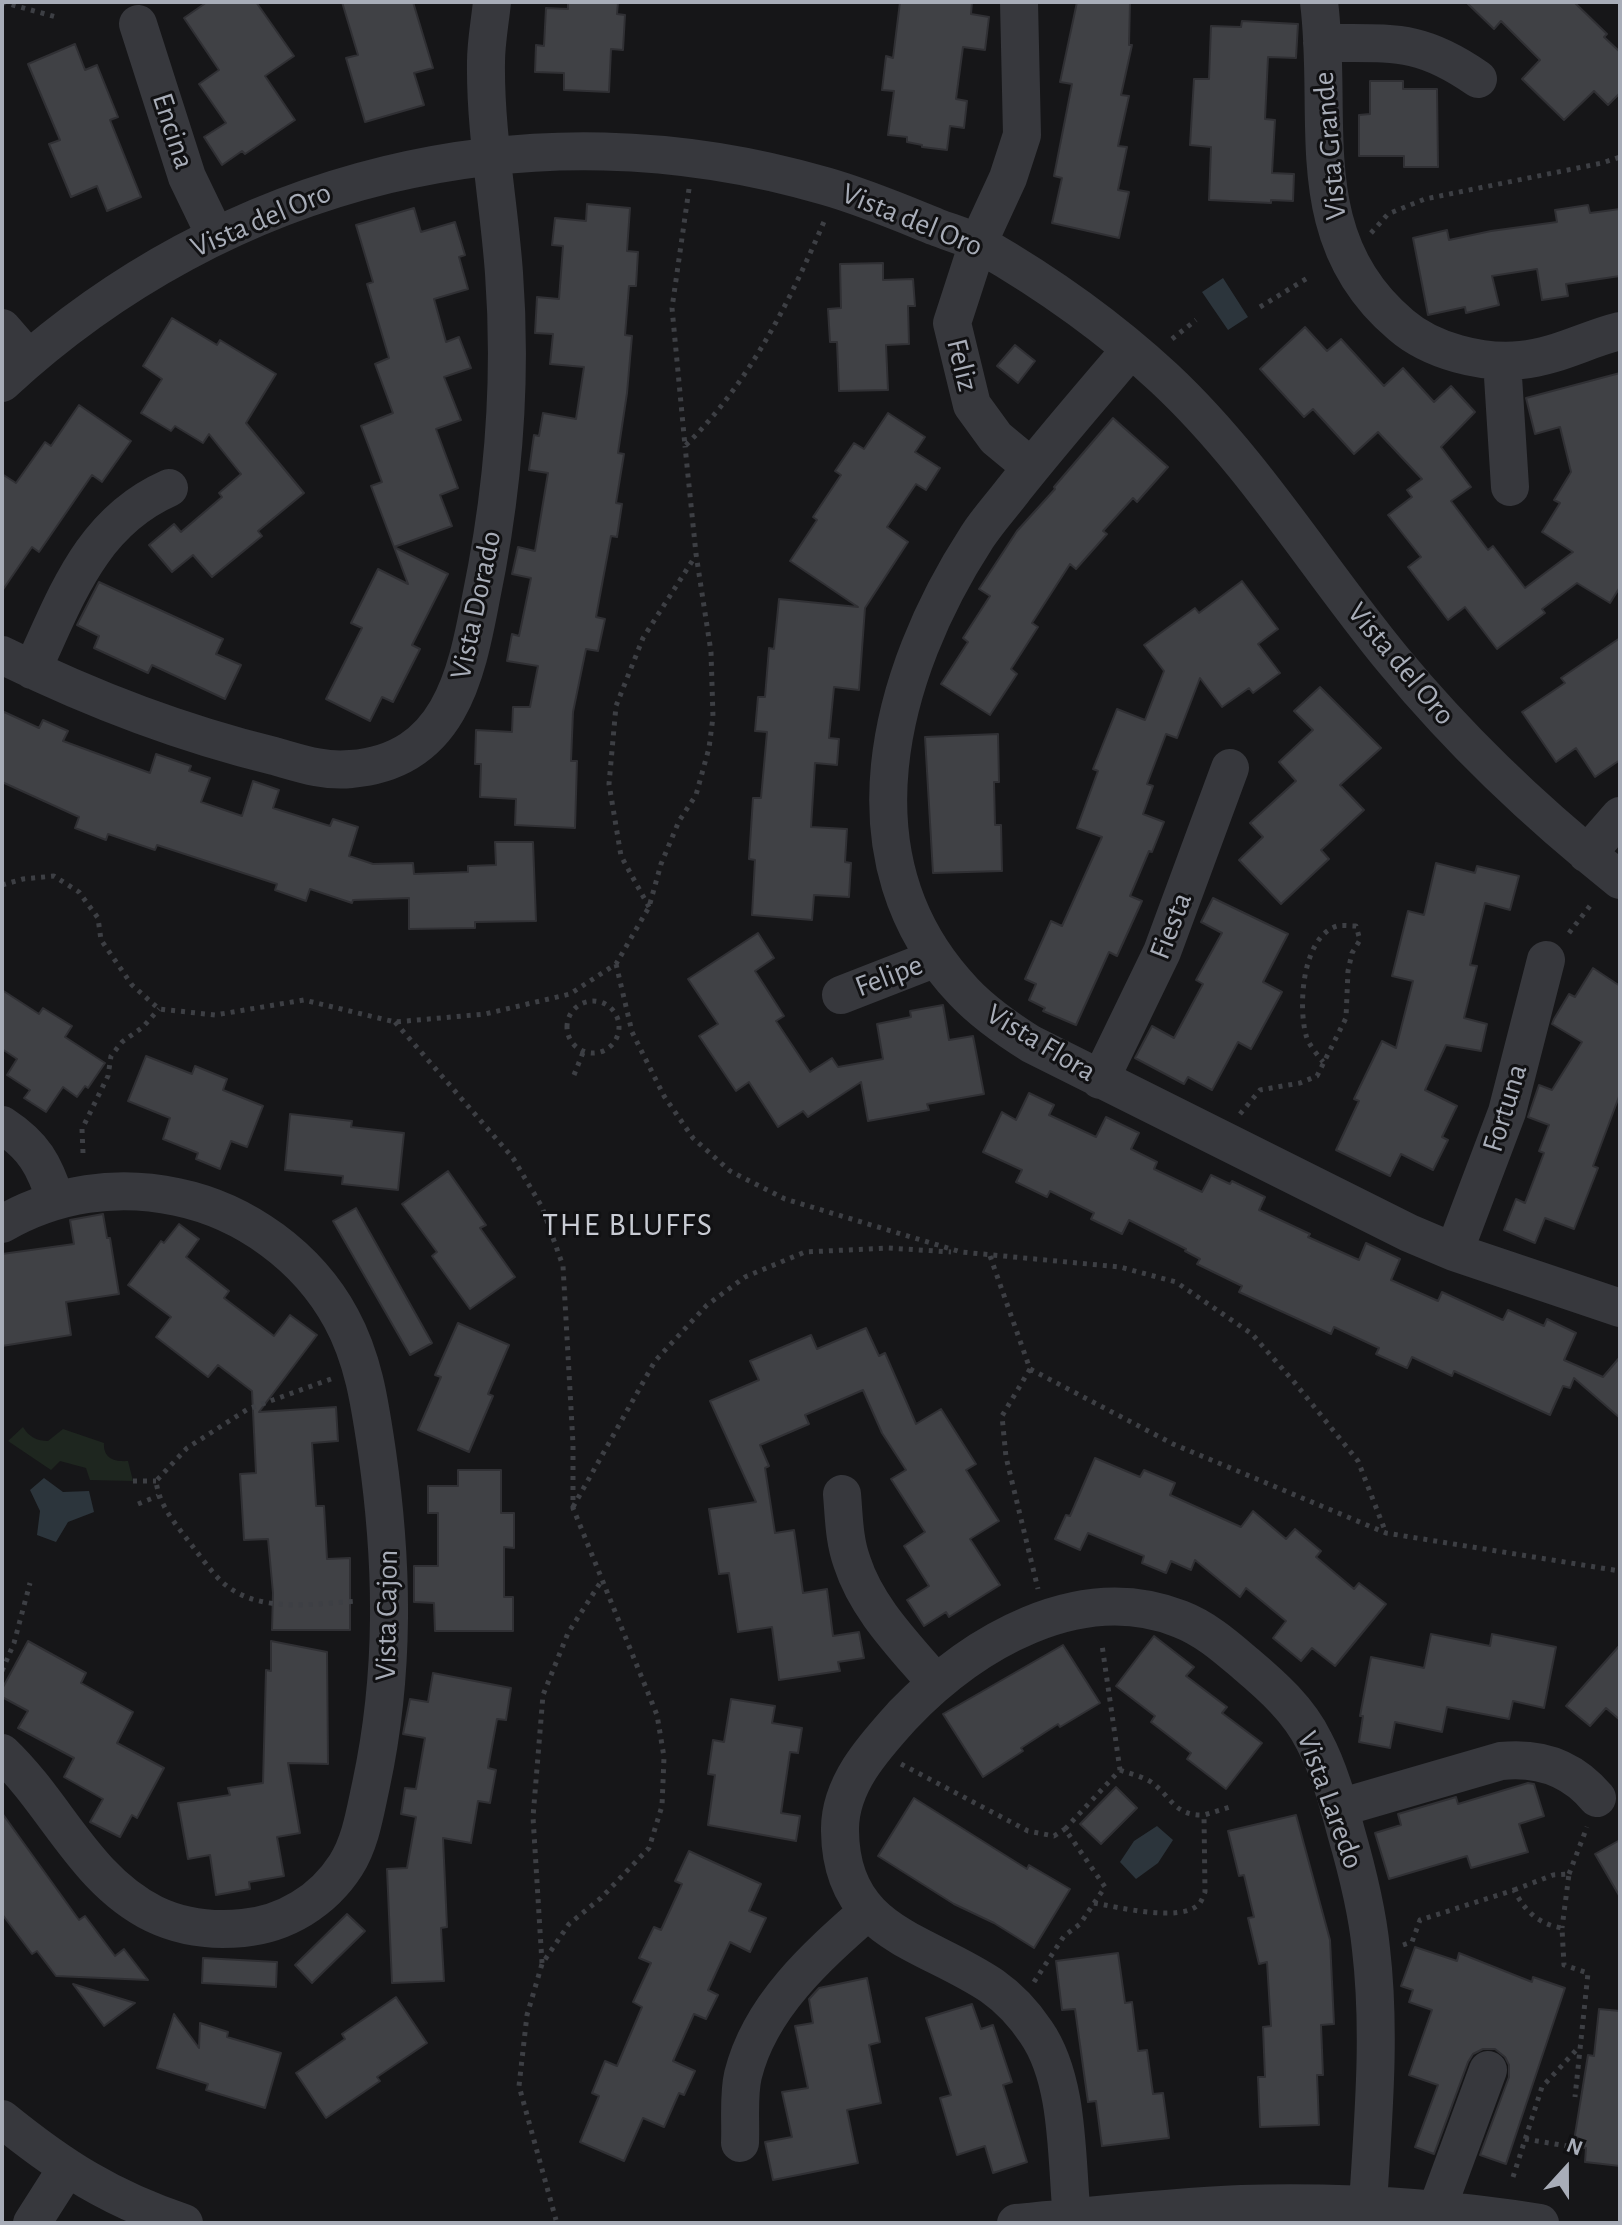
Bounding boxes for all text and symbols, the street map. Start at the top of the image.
street label: Vista Grande [1306,70,1354,222]
street label: Encina [144,88,202,174]
street label: Vista del Oro [185,174,337,266]
street label: Vista del Oro [836,175,988,265]
street label: Feliz [938,335,986,395]
street label: Vista Dorado [443,527,509,683]
street label: Vista del Oro [1339,595,1463,733]
street label: Fiesta [1142,888,1200,964]
street label: Felipe [850,947,928,1005]
street label: Vista Flora [980,996,1102,1090]
street label: Fortuna [1475,1060,1535,1156]
district label: THE BLUFFS [542,1206,714,1244]
street label: Vista Cajon [368,1549,406,1681]
street label: Vista Laredo [1289,1726,1371,1874]
north arrow [1526,2129,1606,2209]
text: N [1564,2134,1586,2160]

